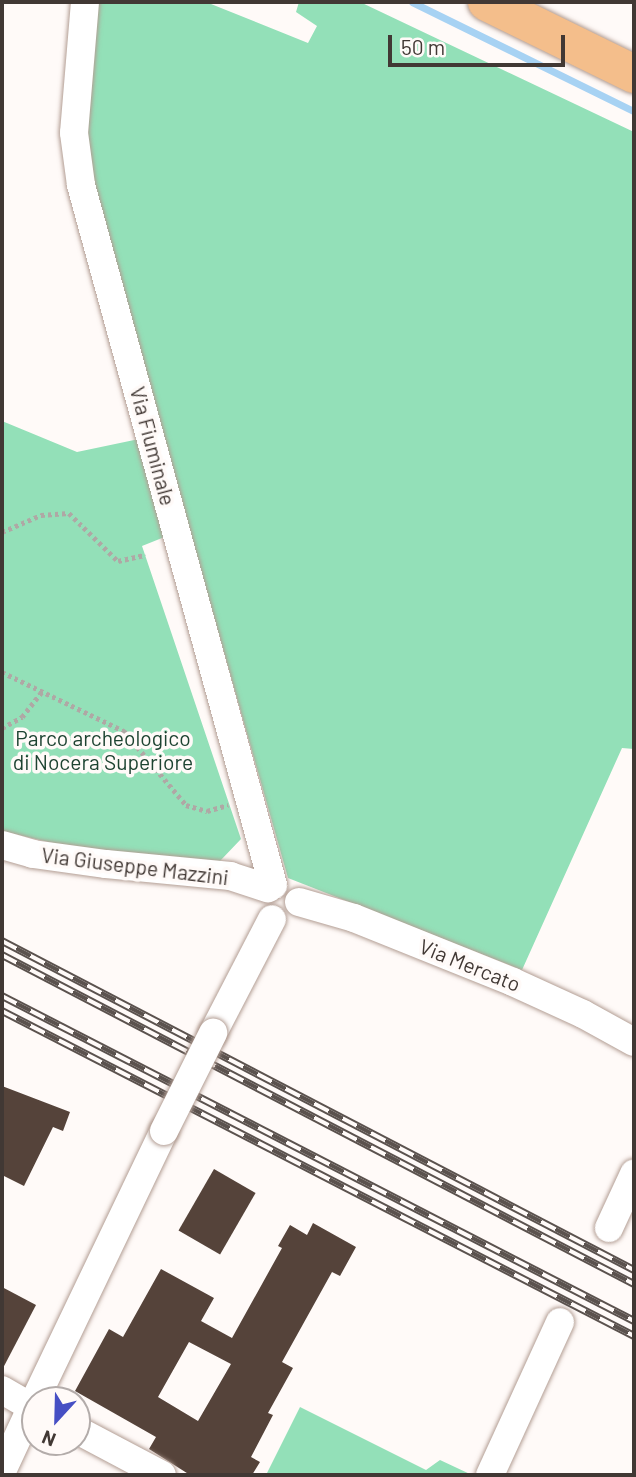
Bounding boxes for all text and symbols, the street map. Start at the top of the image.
scale bar [391,21,568,65]
text: 50 m [401,34,445,59]
street label: Via Fiuminale [125,384,181,508]
park label: Parco archeologico di Nocera Superiore [13,725,193,775]
street label: Via Giuseppe Mazzini [40,842,230,890]
street label: Via Mercato [416,933,524,997]
north arrow [21,1386,91,1456]
text: N [39,1426,59,1452]

